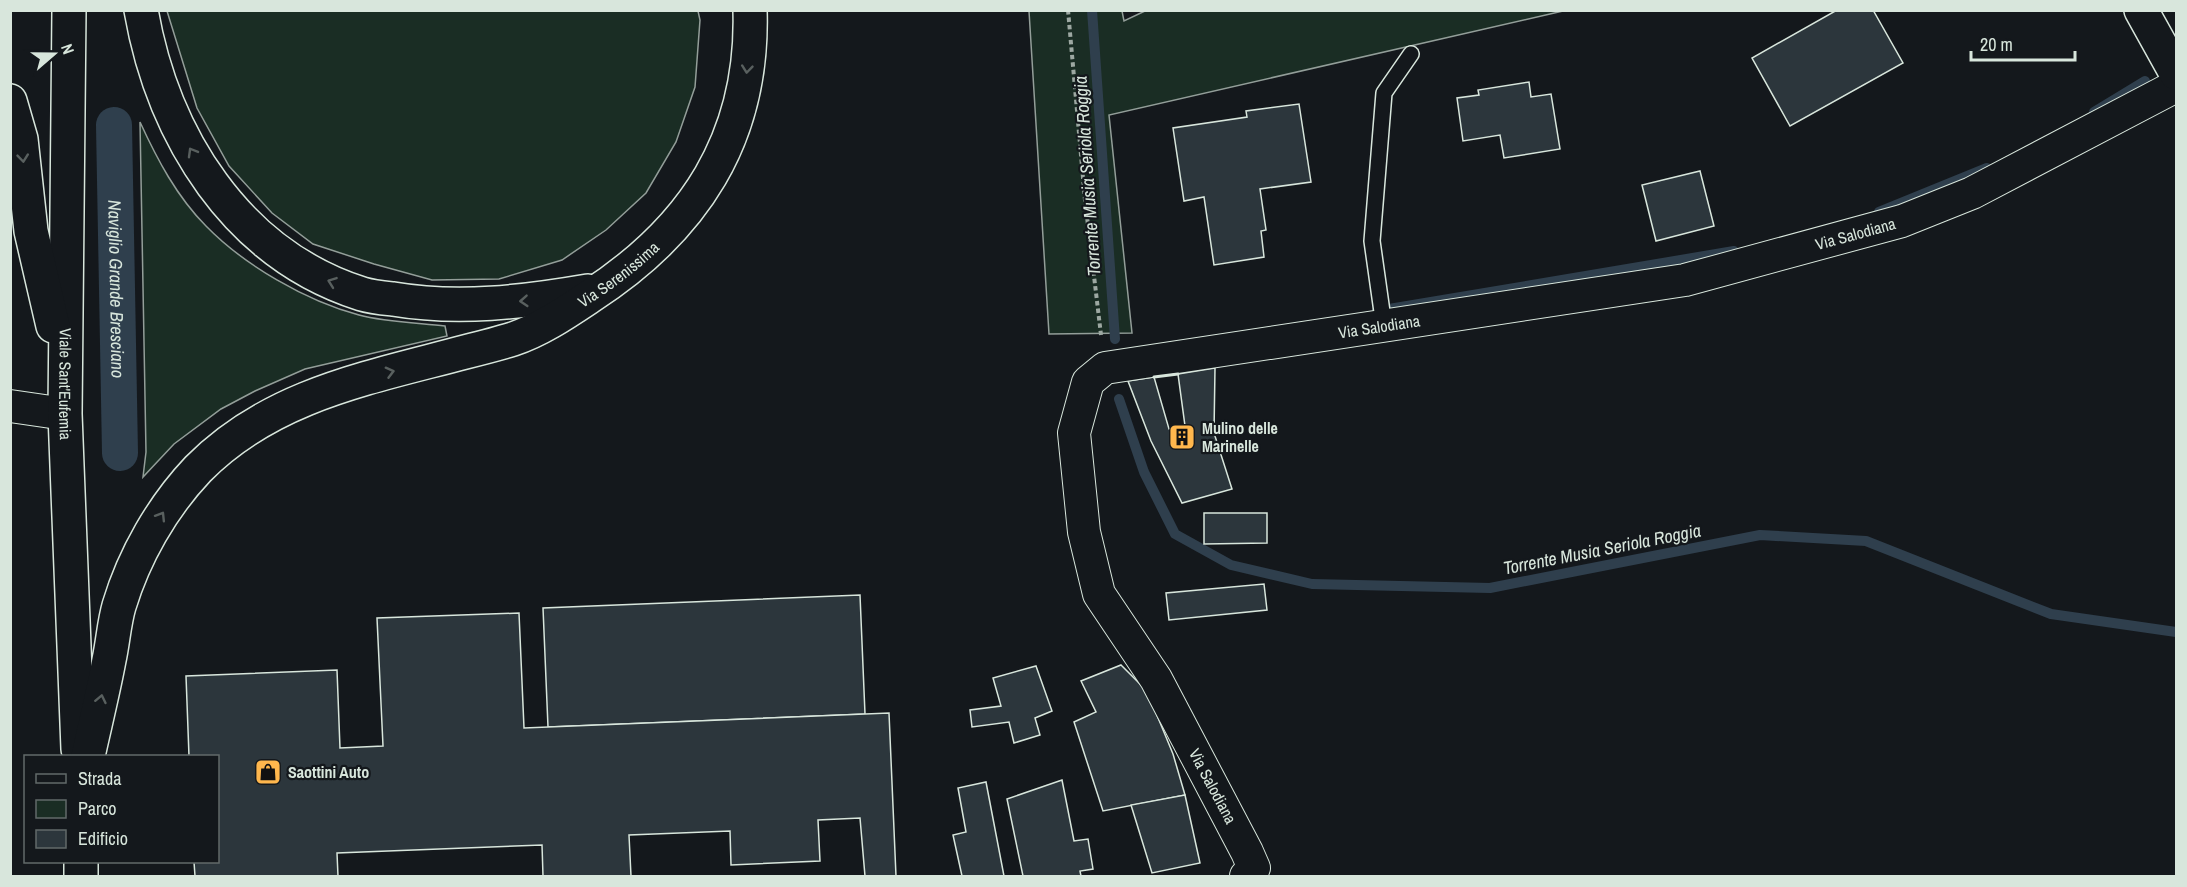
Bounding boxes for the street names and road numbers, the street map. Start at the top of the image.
street label: Via Salodiana [1813,212,1899,255]
street label: Via Serenissima [573,236,664,312]
street label: Via Salodiana [1337,309,1422,343]
street label: Viale Sant'Eufemia [54,328,77,441]
street label: Via Salodiana [1184,745,1242,828]

